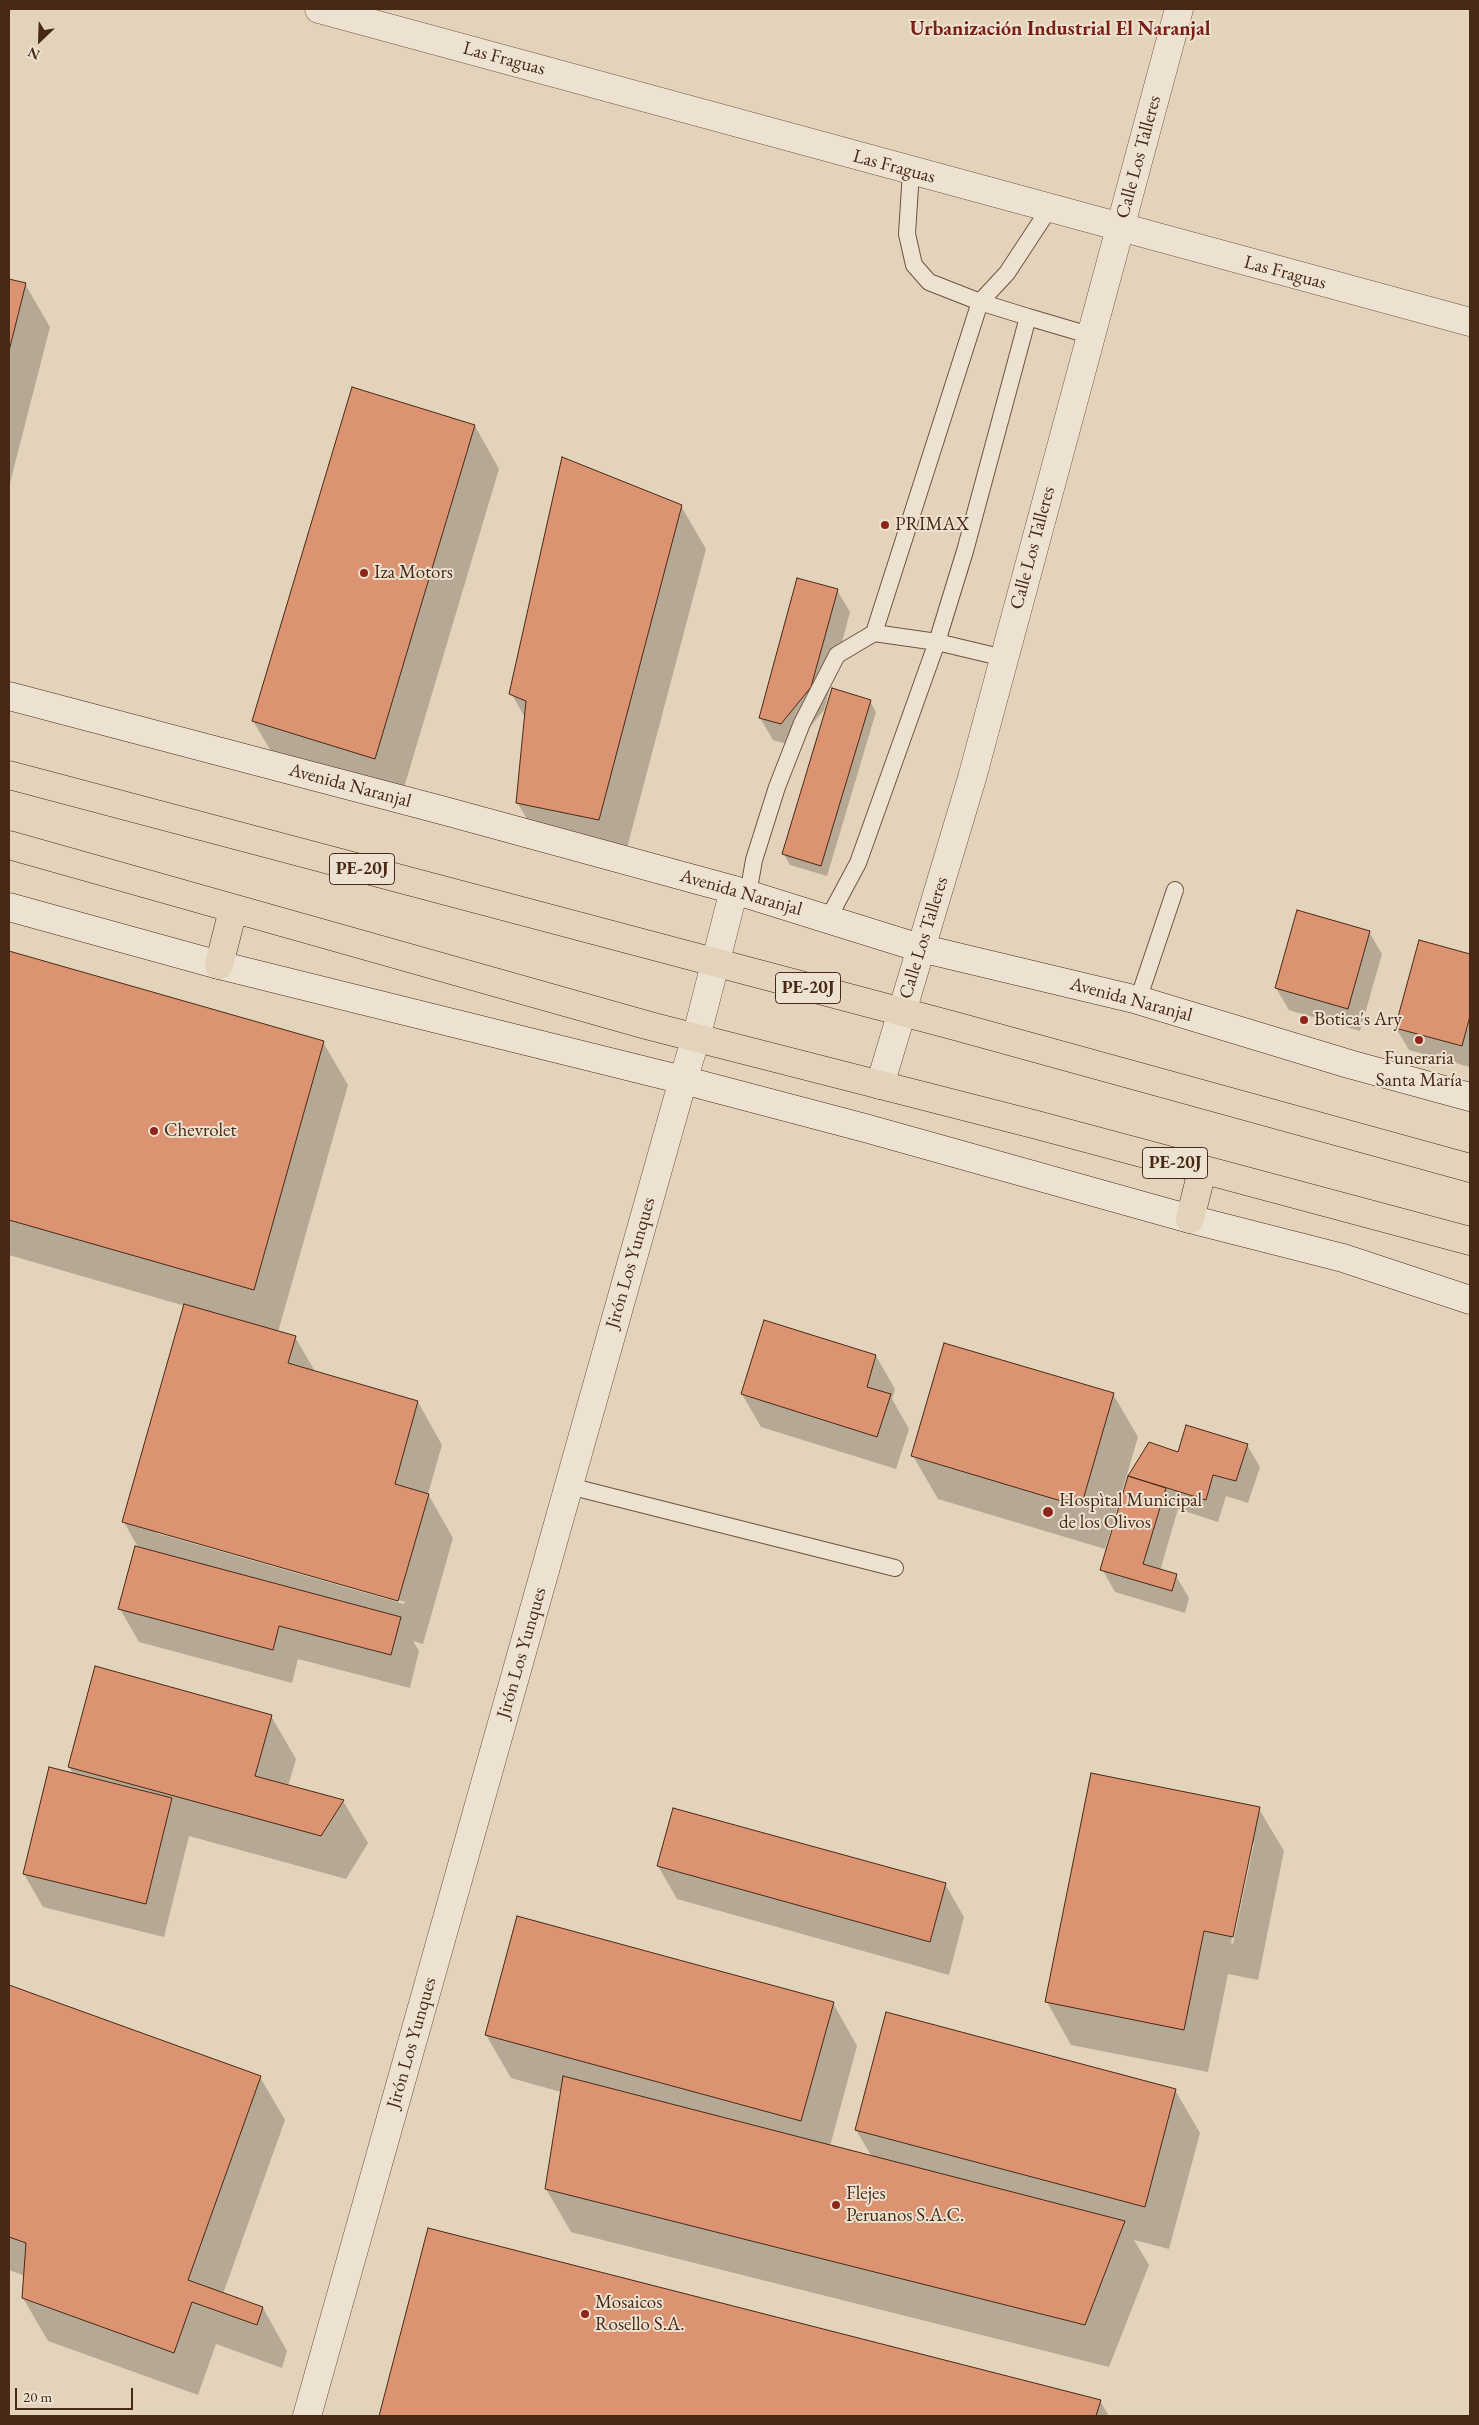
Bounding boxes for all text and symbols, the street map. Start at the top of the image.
north arrow [15,15,65,65]
district label: Urbanización Industrial El Naranjal [910,18,1210,42]
street label: Las Fraguas [460,37,548,81]
text: N [25,43,43,64]
street label: Calle Los Talleres [1112,93,1166,221]
street label: Las Fraguas [850,145,938,189]
street label: Las Fraguas [1241,251,1329,295]
street label: Calle Los Talleres [1006,484,1060,612]
place label: PRIMAX [895,514,969,536]
marker: PRIMAX [879,519,891,531]
place label: Iza Motors [374,562,453,584]
marker: Iza Motors [358,567,370,579]
street label: Avenida Naranjal [286,759,414,813]
road number: PE-20J [330,854,394,884]
street label: Avenida Naranjal [677,865,805,921]
street label: Calle Los Talleres [895,874,953,1002]
road number: PE-20J [776,972,840,1004]
street label: Avenida Naranjal [1067,973,1195,1027]
place label: Botica's Ary [1314,1009,1402,1031]
marker: Botica's Ary [1298,1014,1310,1026]
marker: Funeraria Santa María [1413,1034,1425,1046]
place label: Funeraria Santa María [1376,1048,1462,1092]
place label: Chevrolet [164,1120,236,1142]
marker: Chevrolet [148,1125,160,1137]
road number: PE-20J [1142,1148,1208,1178]
street label: Jirón Los Yunques [601,1195,661,1331]
place label: Hospìtal Municipal de los Olivos [1059,1490,1202,1534]
marker: Hospìtal Municipal de los Olivos [1041,1505,1055,1519]
street label: Jirón Los Yunques [492,1585,552,1721]
street label: Jirón Los Yunques [382,1975,442,2111]
place label: Flejes Peruanos S.A.C. [846,2183,964,2227]
marker: Flejes Peruanos S.A.C. [830,2199,842,2211]
place label: Mosaicos Rosello S.A. [595,2292,685,2336]
marker: Mosaicos Rosello S.A. [579,2308,591,2320]
scale bar [18,2378,135,2410]
text: 20 m [23,2387,52,2406]

